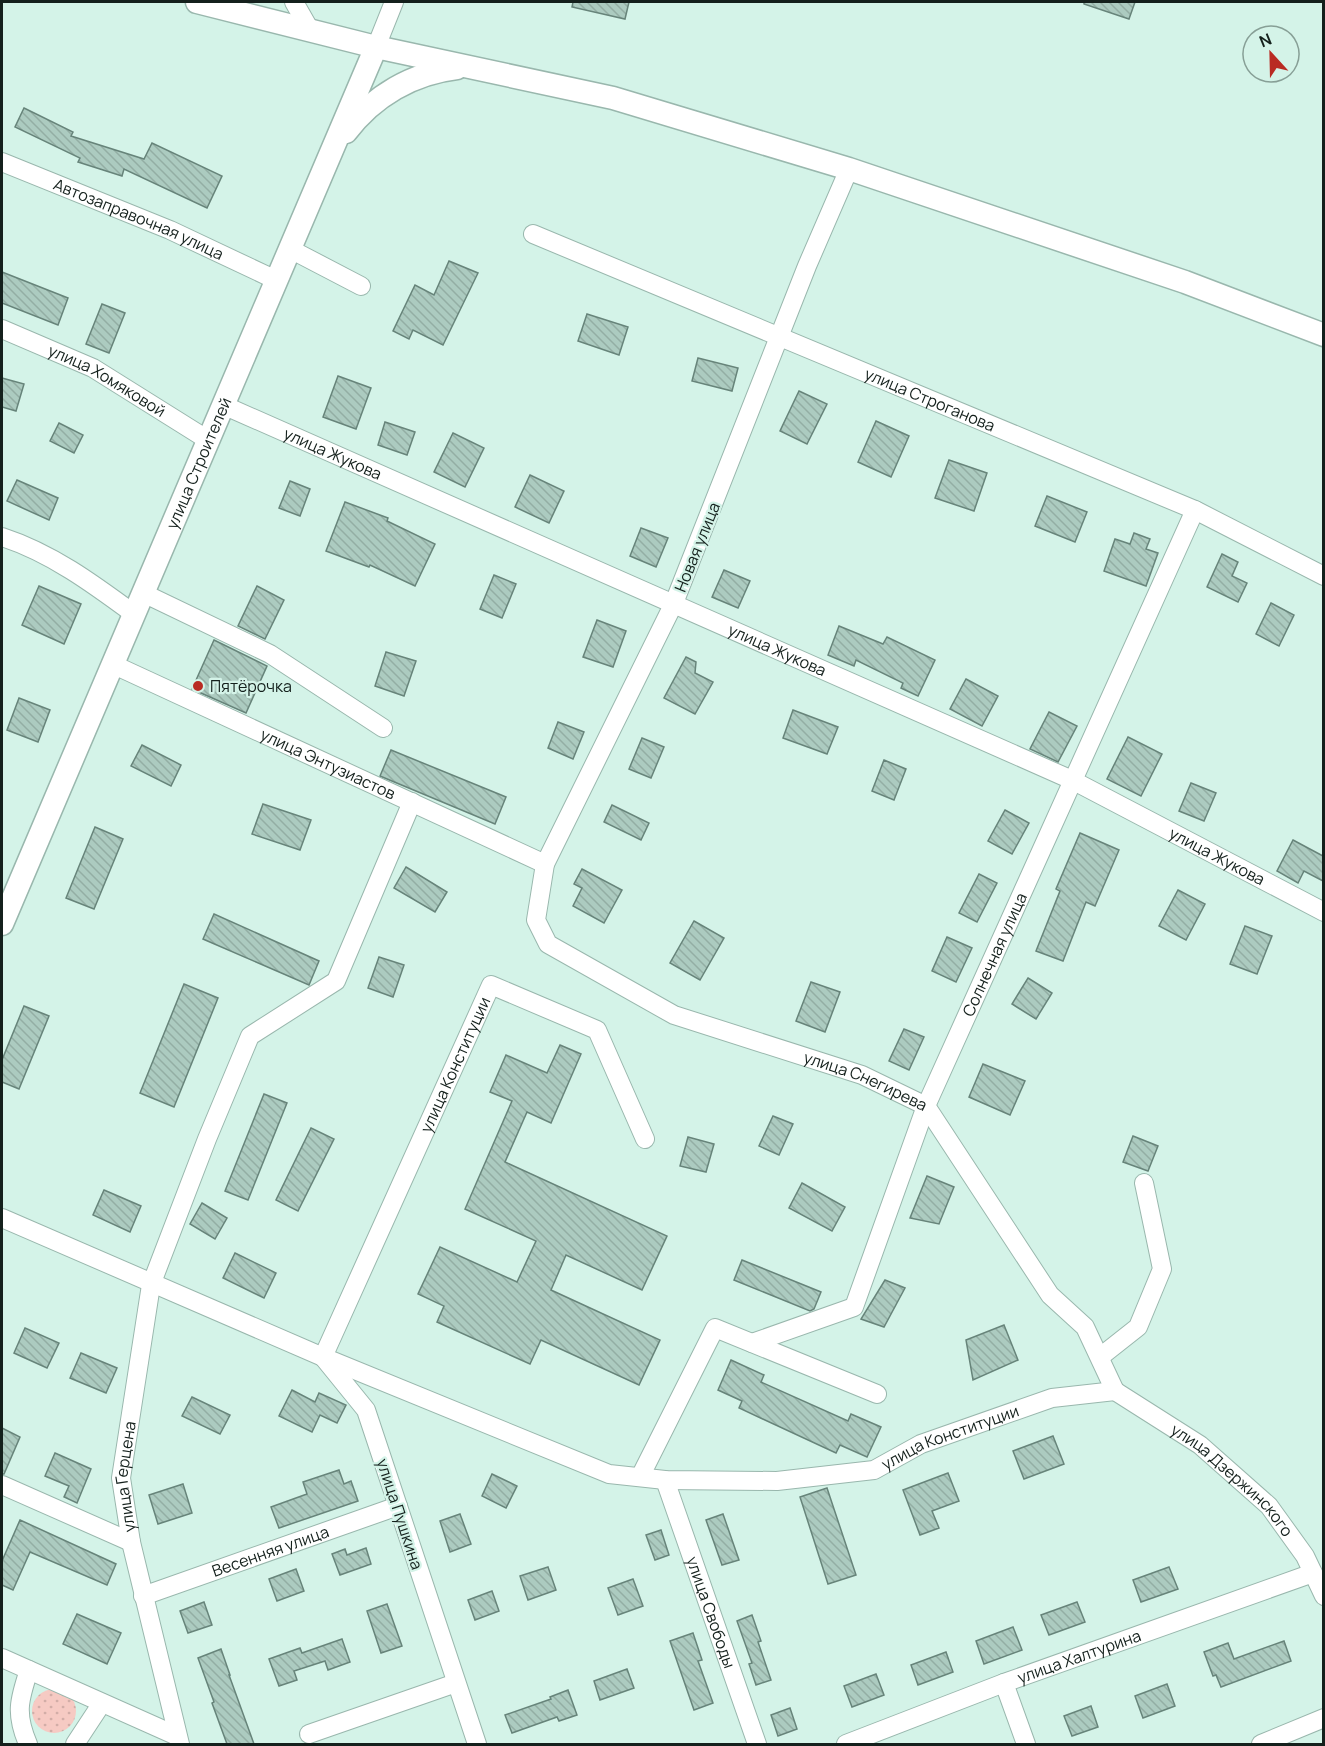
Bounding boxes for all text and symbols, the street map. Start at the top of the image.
north arrow [1241,24,1301,84]
text: N [1256,28,1275,52]
street label: Автозаправочная улица [50,173,227,265]
street label: улица Хомяковой [45,339,170,422]
street label: улица Строганова [861,363,998,436]
street label: улица Строителей [161,394,236,532]
street label: улица Жукова [280,422,385,485]
street label: Новая улица [669,499,725,595]
street label: улица Жукова [725,619,830,681]
place label: Пятёрочка [210,675,292,697]
marker: Пятёрочка [191,679,205,693]
street label: улица Энтузиастов [257,723,400,805]
street label: улица Жукова [1165,822,1269,890]
street label: Солнечная улица [957,889,1032,1020]
street label: улица Конституции [415,993,495,1136]
street label: улица Снегирева [801,1046,931,1116]
street label: улица Конституции [877,1400,1022,1475]
street label: улица Дзержинского [1167,1418,1298,1541]
street label: улица Герцена [110,1419,141,1534]
street label: улица Пушкина [372,1456,428,1572]
street label: Весенняя улица [209,1520,332,1582]
street label: улица Свободы [681,1553,741,1671]
street label: улица Халтурина [1014,1624,1144,1688]

